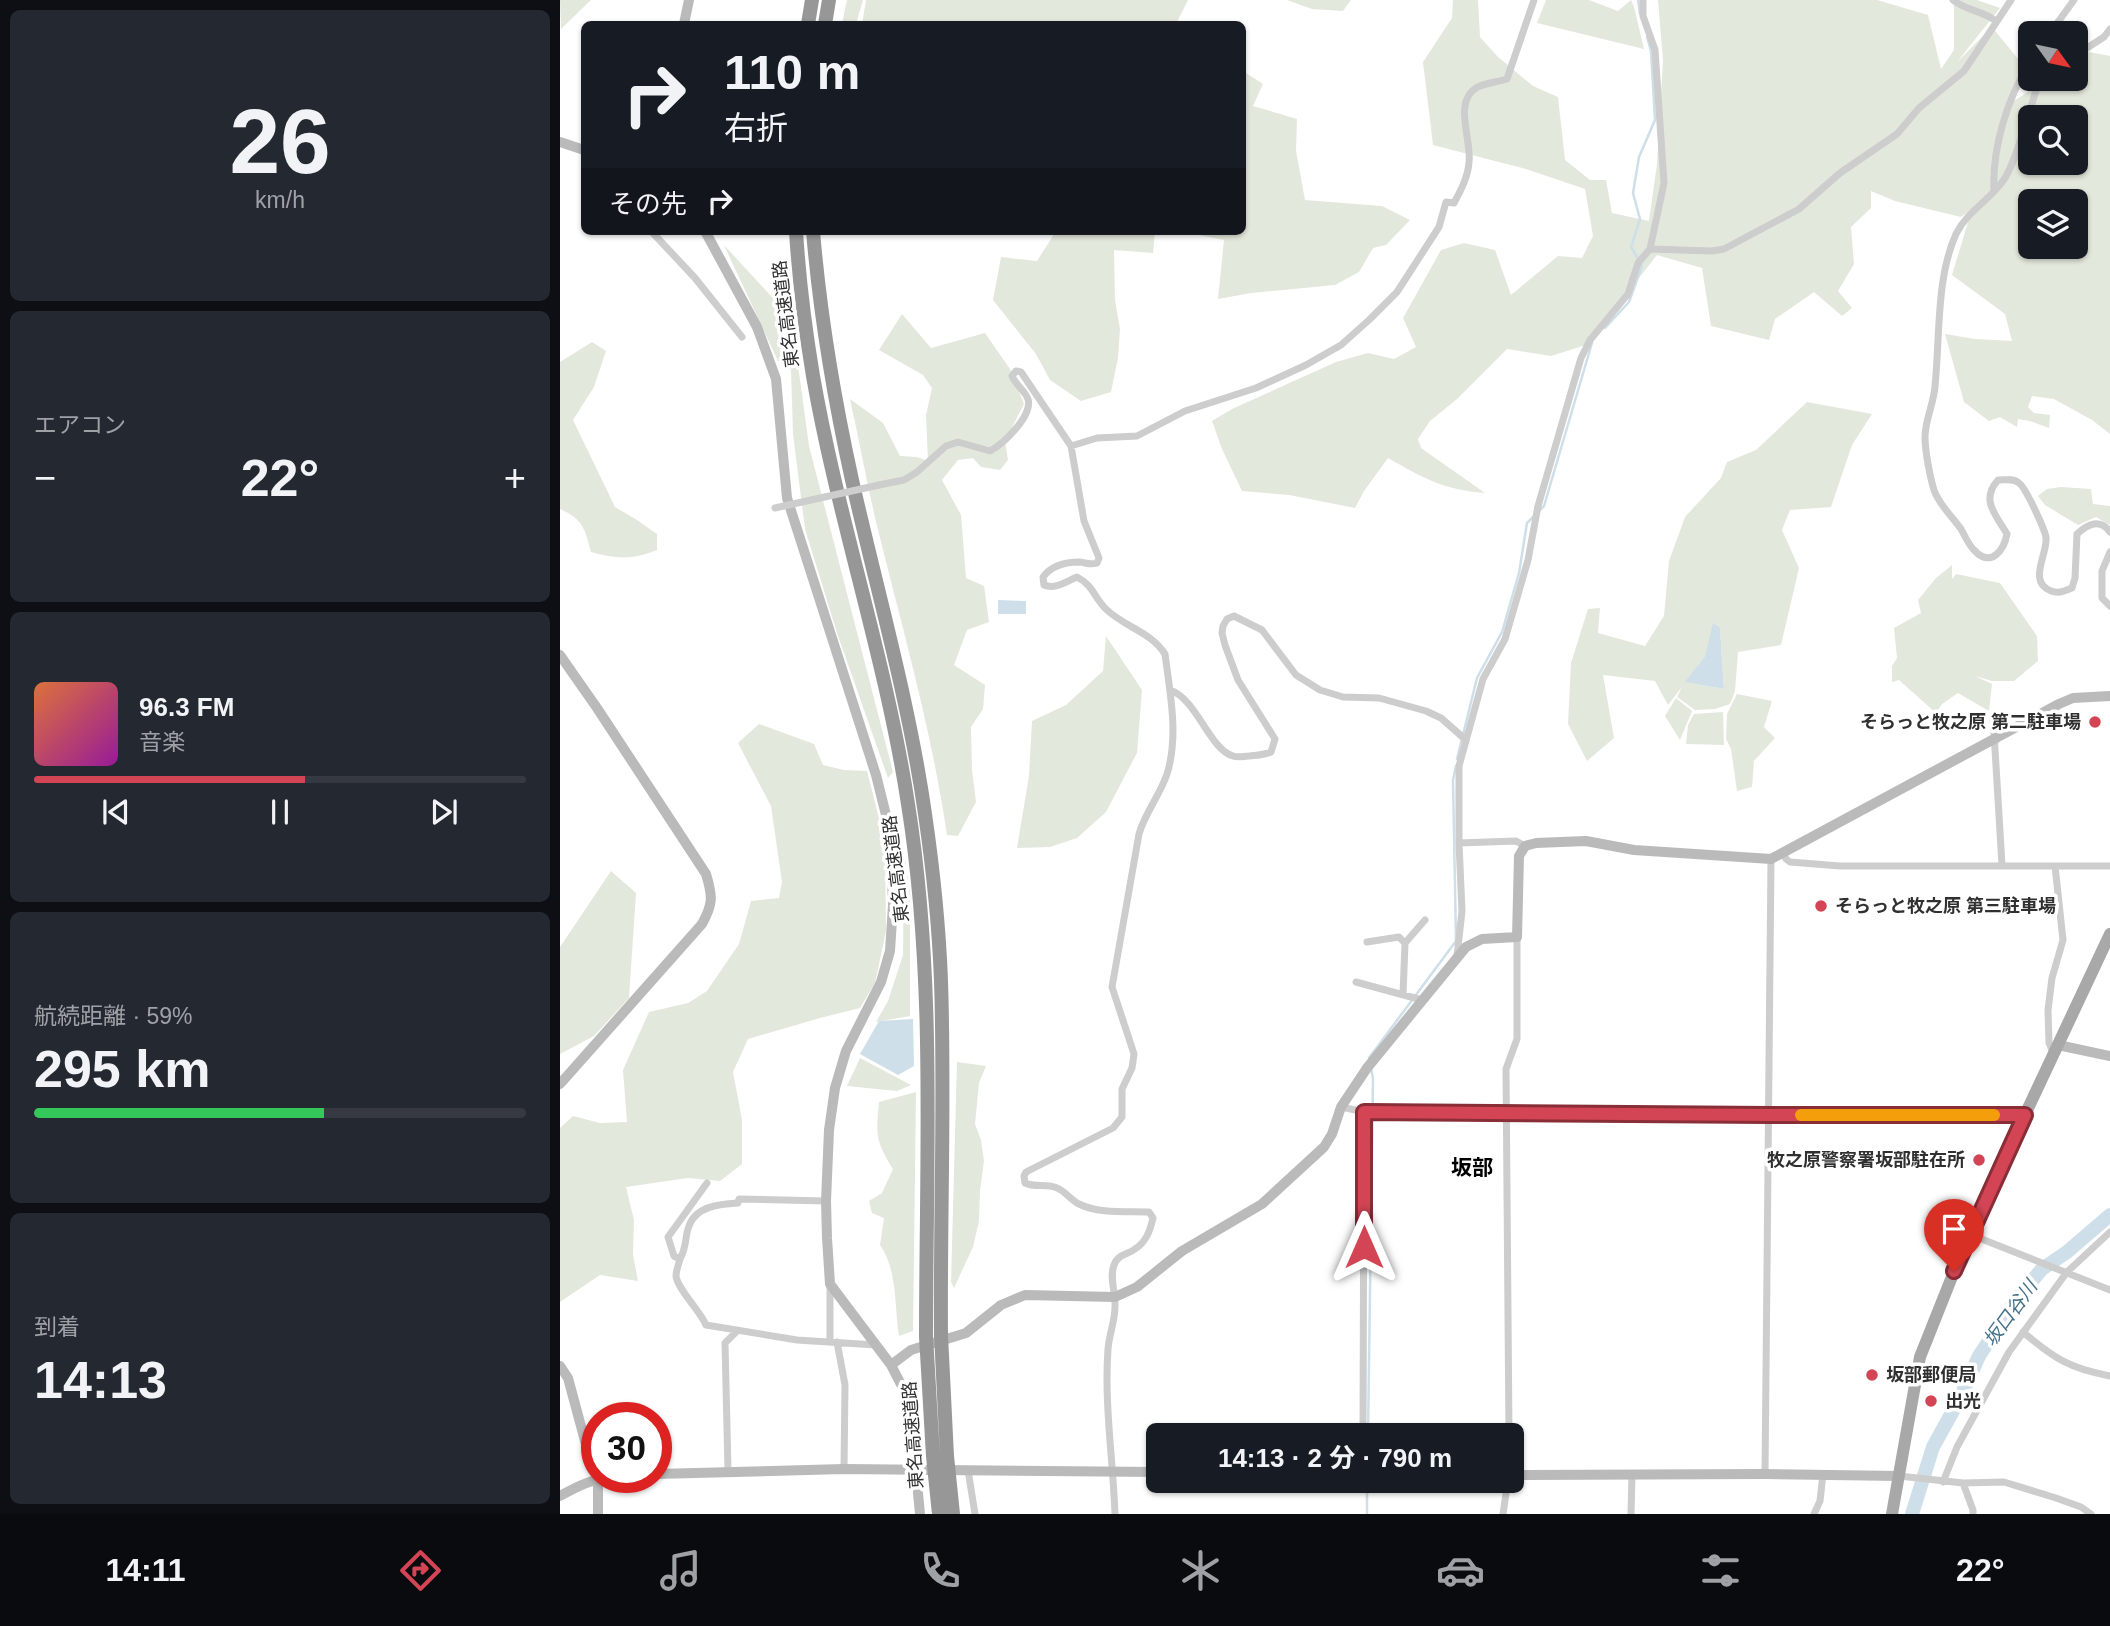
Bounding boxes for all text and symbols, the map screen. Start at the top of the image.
north arrow [2018,21,2088,91]
map controls [2018,21,2088,259]
text: 110 m [724,45,860,99]
icon: right [609,49,700,140]
text: 26 [229,91,331,192]
button: search [2018,105,2088,175]
text: 右折 [724,110,788,146]
icon: right [701,182,739,220]
text: km/h [255,187,305,213]
text: その先 [609,189,687,219]
button: layers [2018,189,2088,259]
street label: 東名高速道路 [769,259,803,369]
text: エアコン [34,412,126,438]
text: 22° [241,449,319,507]
text: − [34,457,56,499]
text: + [504,457,526,499]
text: 96.3 FM [139,692,234,722]
place label: そらっと牧之原 第二駐車場 [1860,712,2081,732]
marker: そらっと牧之原 第二駐車場 [2087,714,2103,730]
text: 音楽 [139,729,185,755]
icon: previous [97,793,135,831]
icon: pause [261,793,299,831]
icon: next [425,793,463,831]
street label: 東名高速道路 [879,814,913,924]
place label: そらっと牧之原 第三駐車場 [1835,896,2056,916]
marker: そらっと牧之原 第三駐車場 [1813,898,1829,914]
text: 航続距離 · 59% [34,1003,192,1029]
text: 295 km [34,1040,210,1098]
place label: 牧之原警察署坂部駐在所 [1767,1150,1965,1170]
marker: 牧之原警察署坂部駐在所 [1971,1152,1987,1168]
district label: 坂部 [1451,1156,1493,1179]
pin [1924,1199,1984,1271]
position arrow [1327,1210,1401,1284]
icon: arrive [1935,1210,1973,1248]
water label: 坂口谷川 [1980,1275,2042,1350]
text: 到着 [34,1314,80,1340]
text: 14:13 [34,1351,167,1409]
place label: 坂部郵便局 [1886,1365,1976,1385]
marker: 坂部郵便局 [1864,1367,1880,1383]
street label: 東名高速道路 [899,1380,927,1490]
place label: 出光 [1945,1391,1981,1411]
marker: 出光 [1923,1393,1939,1409]
speed limit sign: 30 [581,1402,672,1493]
text: 14:13 · 2 分 · 790 m [1218,1443,1452,1473]
icon: directions [396,1546,445,1595]
icon: music [656,1546,705,1595]
icon: phone [916,1546,965,1595]
icon: climate [1176,1546,1225,1595]
icon: car [1436,1546,1485,1595]
icon: filters [1696,1546,1745,1595]
text: 14:11 [105,1552,186,1588]
text: 22° [1956,1552,2005,1588]

